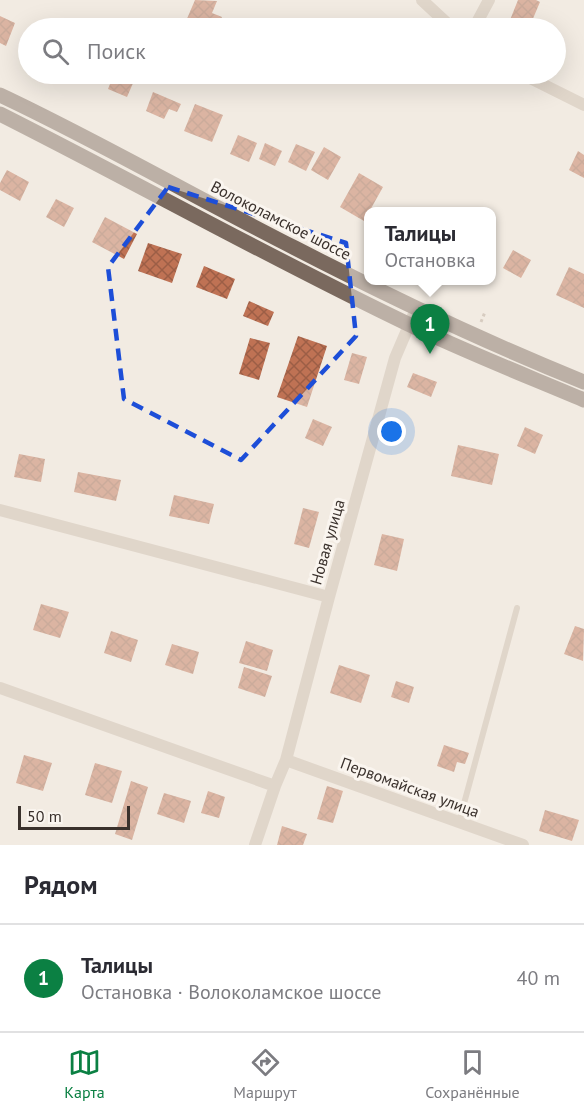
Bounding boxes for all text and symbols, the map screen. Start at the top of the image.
search box [18,18,566,84]
icon: search [39,35,72,68]
text: Поиск [87,37,146,65]
street label: Волоколамское шоссе [208,176,354,264]
popup [364,207,496,285]
text: Талицы [384,219,456,247]
text: Остановка [384,247,476,273]
pin: 1 [410,304,450,354]
your location [377,417,406,446]
street label: Новая улица [305,497,349,587]
street label: Первомайская улица [338,753,482,821]
scale bar [18,803,130,830]
text: 50 m [27,806,62,826]
text: Рядом [24,868,98,901]
text: Талицы [81,951,153,979]
text: 1 [38,965,49,991]
text: 40 m [517,965,560,991]
text: Остановка · Волоколамское шоссе [81,979,381,1005]
tab: Карта [64,1046,105,1102]
tab: Маршрут [233,1046,297,1102]
tab: Сохранённые [425,1046,520,1102]

